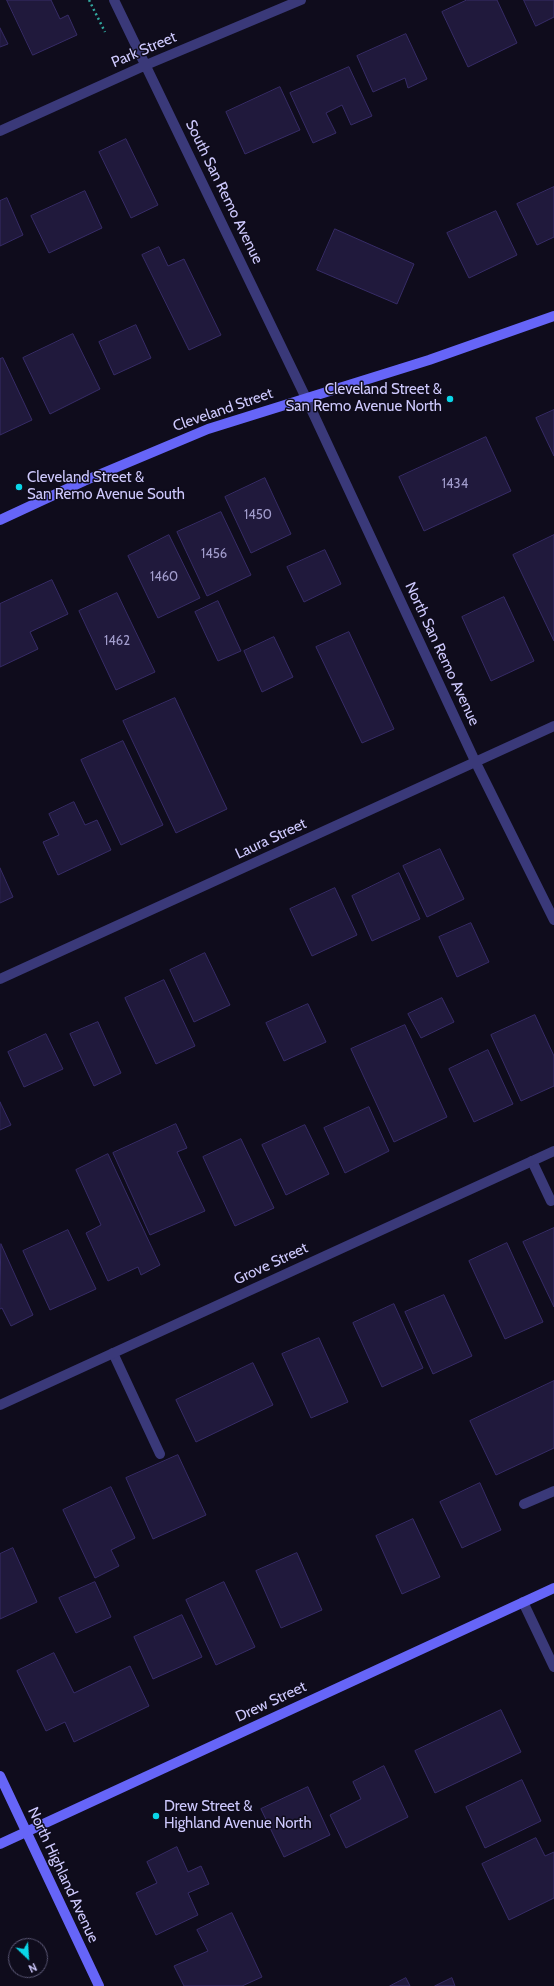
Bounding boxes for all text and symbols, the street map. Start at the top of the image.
street label: Park Street [109,28,179,72]
street label: South San Remo Avenue [181,117,267,267]
place label: Cleveland Street & San Remo Avenue North [286,381,442,416]
street label: Cleveland Street [171,384,275,436]
marker: Cleveland Street & San Remo Avenue North [445,394,455,404]
place label: Cleveland Street & San Remo Avenue South [27,469,185,504]
house number: 1434 [442,476,468,492]
marker: Cleveland Street & San Remo Avenue South [14,482,24,492]
house number: 1450 [244,507,272,523]
house number: 1456 [201,546,227,562]
house number: 1460 [150,569,178,585]
street label: North San Remo Avenue [401,579,483,729]
house number: 1462 [104,633,130,649]
street label: Laura Street [233,815,309,863]
street label: Grove Street [231,1239,311,1289]
street label: Drew Street [233,1678,309,1726]
place label: Drew Street & Highland Avenue North [164,1798,312,1833]
street label: North Highland Avenue [24,1804,102,1946]
marker: Drew Street & Highland Avenue North [151,1811,161,1821]
north arrow [8,1938,48,1978]
text: N [26,1960,39,1976]

